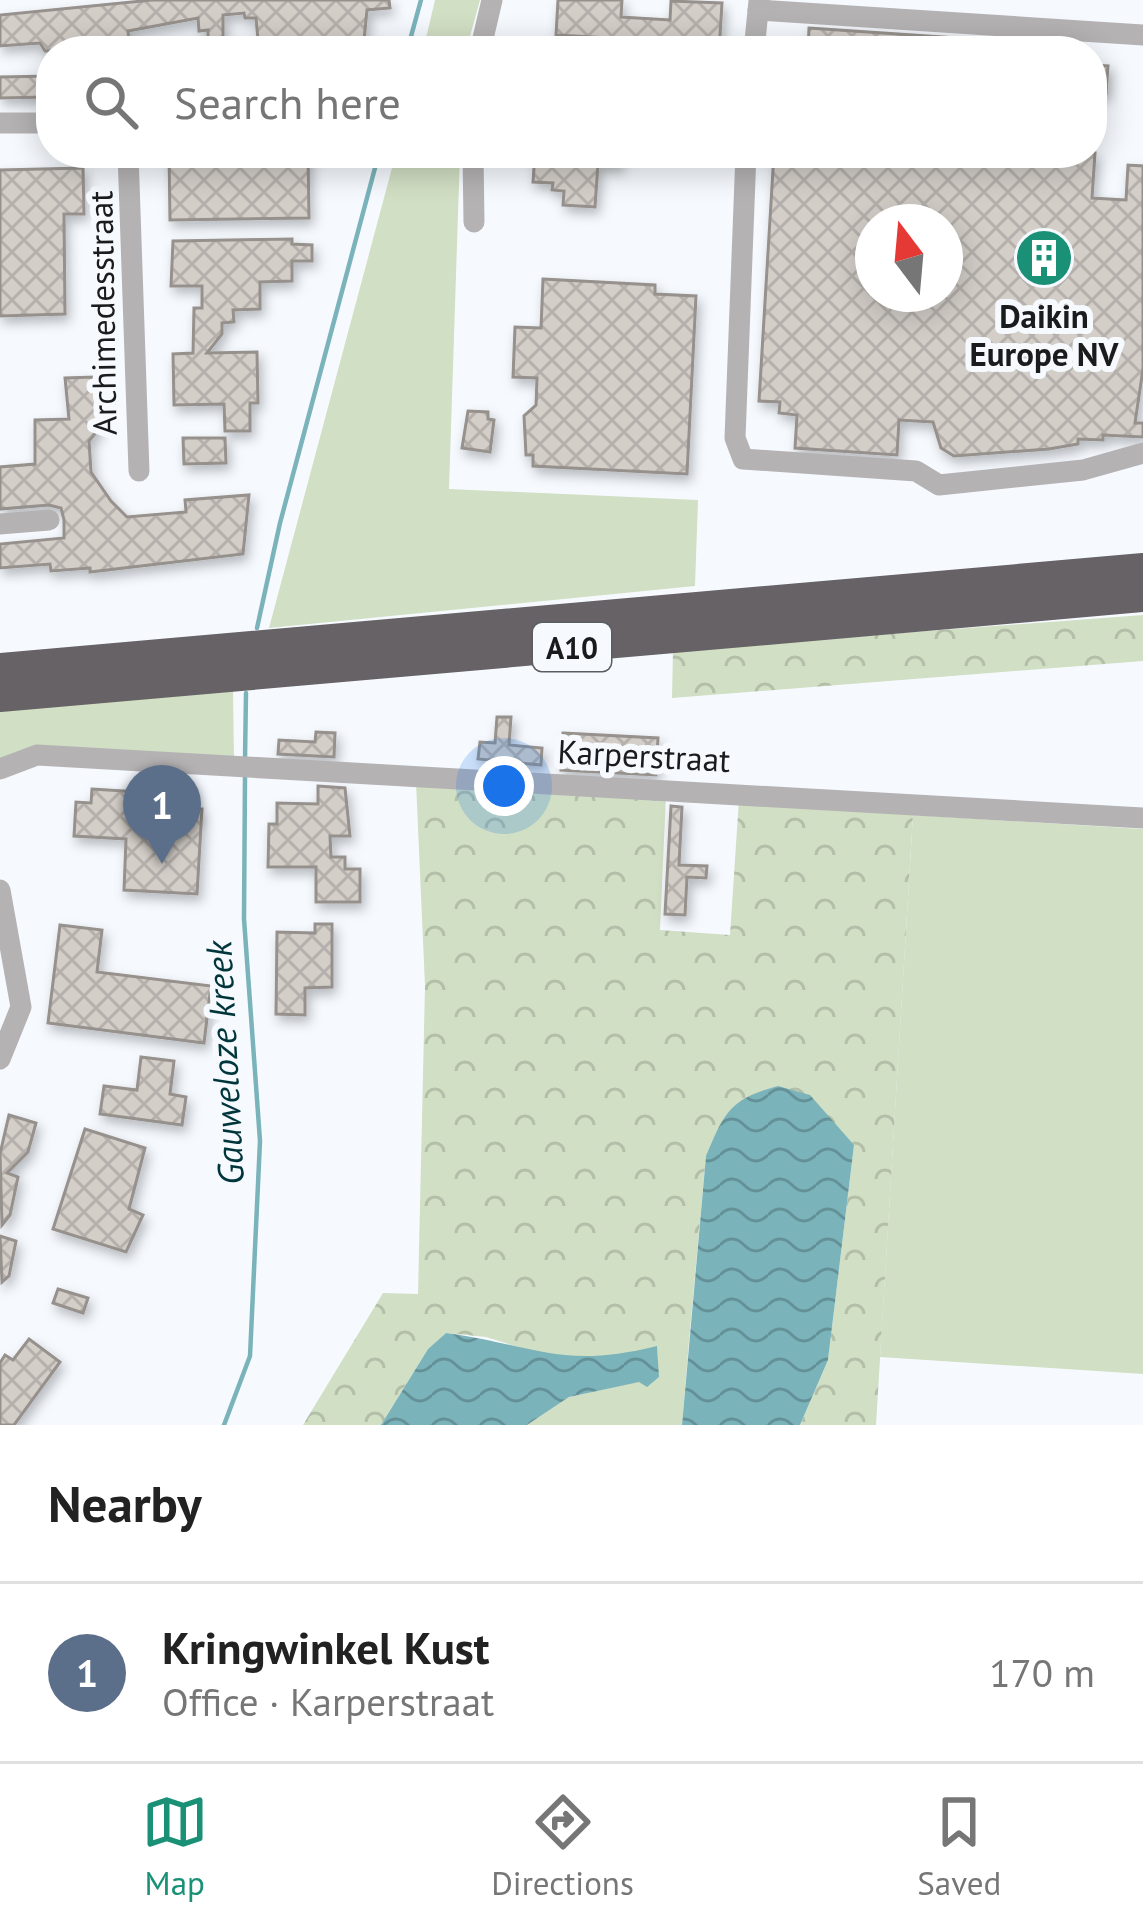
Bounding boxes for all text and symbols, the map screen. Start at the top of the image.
search box [36,36,1107,168]
icon: search [78,69,144,135]
text: Search here [174,73,401,131]
street label: Archimedesstraat [78,190,126,436]
north arrow [855,204,963,312]
building icon: Daikin Europe NV [1013,227,1075,289]
place label: Daikin Europe NV [970,294,1120,375]
road number: A10 [533,623,611,671]
street label: Karperstraat [557,729,731,781]
your location [474,756,534,816]
pin: 1 [123,765,201,864]
water label: Gauweloze kreek [194,938,254,1186]
text: Nearby [48,1470,202,1536]
text: Kringwinkel Kust [162,1618,490,1676]
text: 1 [76,1647,98,1698]
text: 170 m [989,1647,1095,1698]
text: Office · Karperstraat [162,1676,494,1727]
tab: Map [142,1789,208,1904]
tab: Directions [491,1789,634,1904]
tab: Saved [917,1789,1001,1904]

